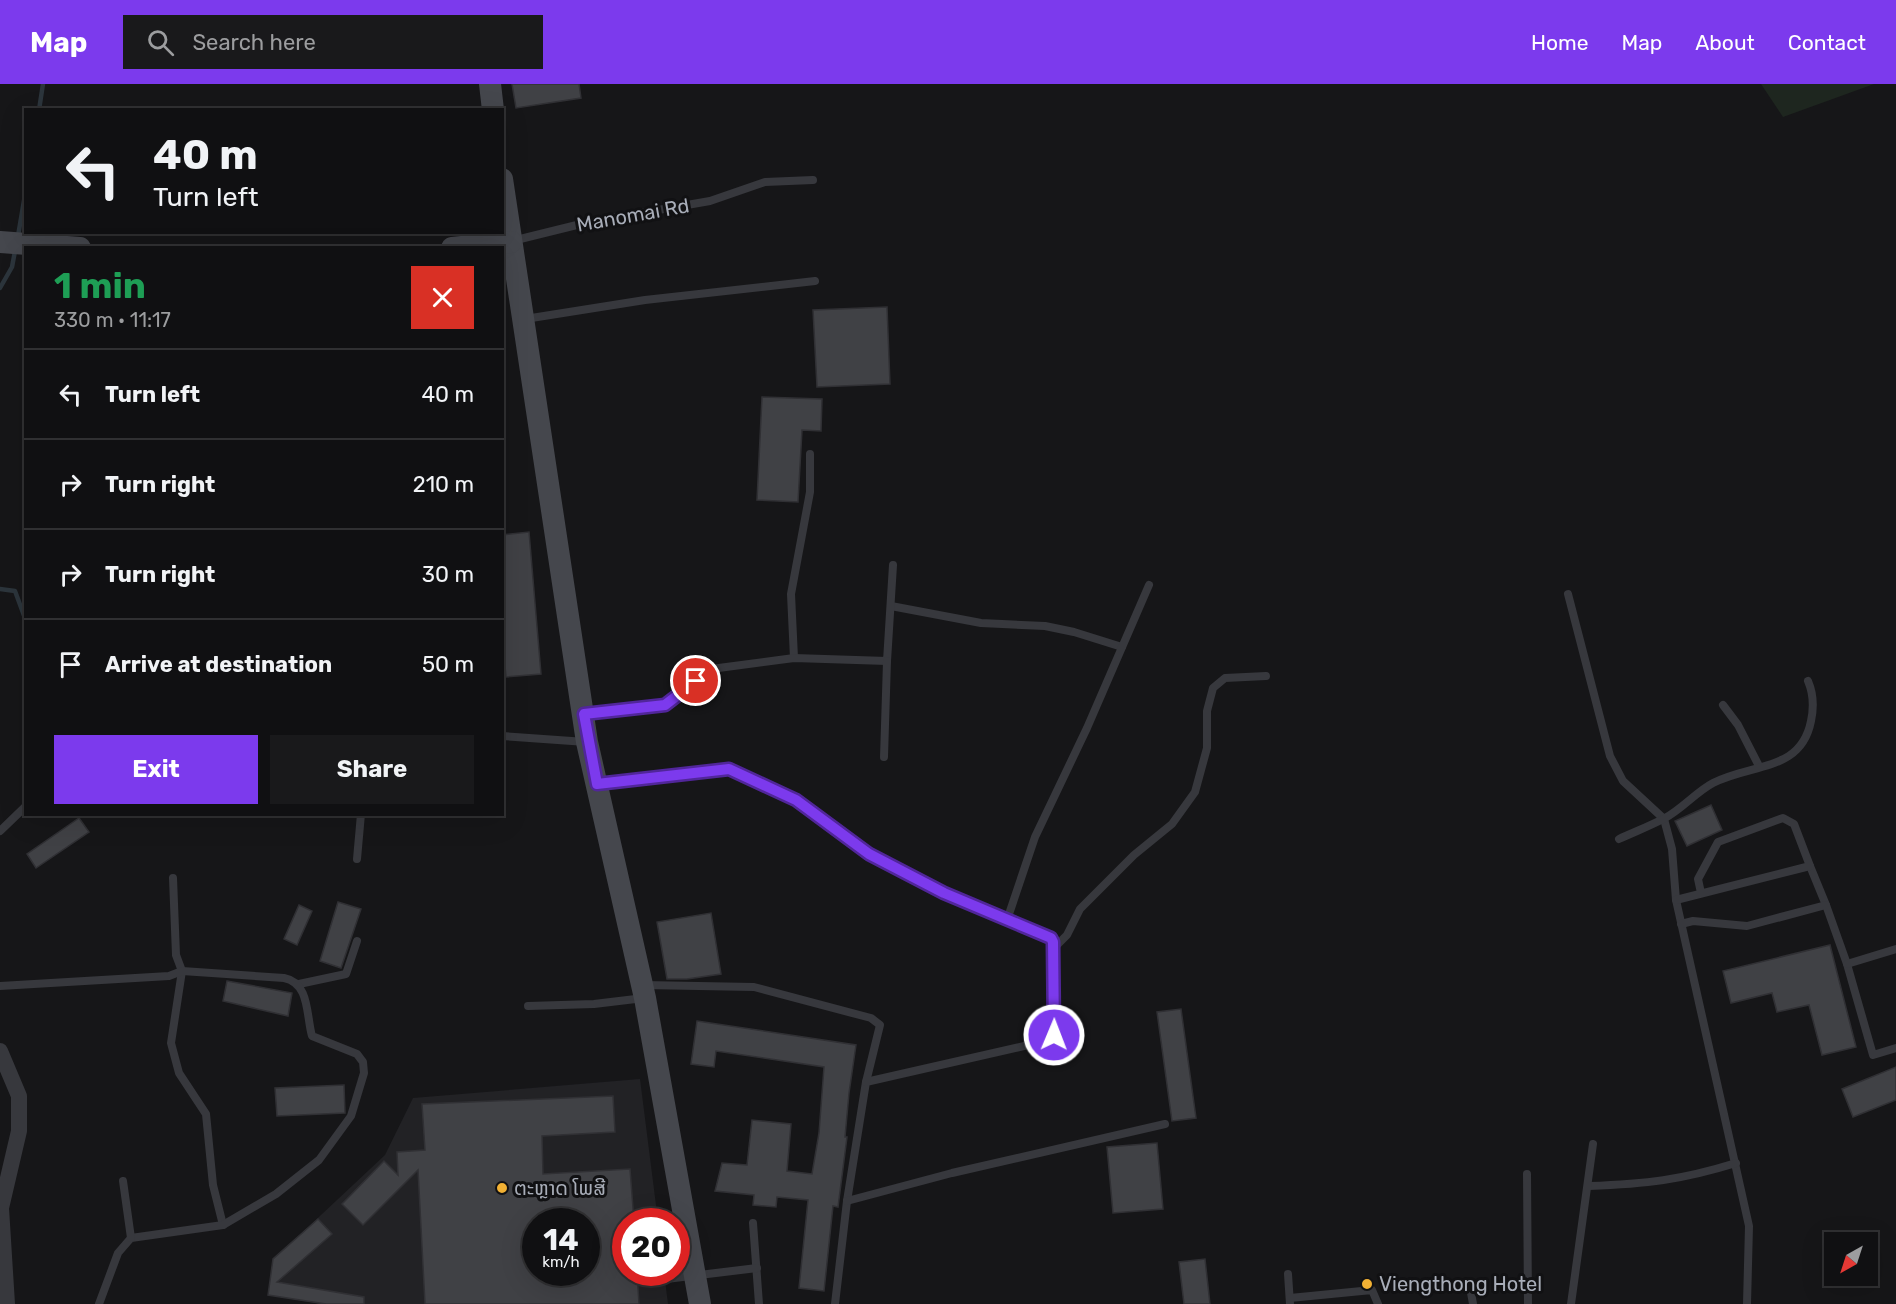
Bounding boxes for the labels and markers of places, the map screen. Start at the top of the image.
pin [670,655,721,706]
place label: ຕະຫຼາດ ໂພສີ [514,1176,606,1200]
marker: ຕະຫຼາດ ໂພສີ [495,1181,509,1195]
place label: Viengthong Hotel [1379,1272,1542,1296]
marker: Viengthong Hotel [1360,1277,1374,1291]

